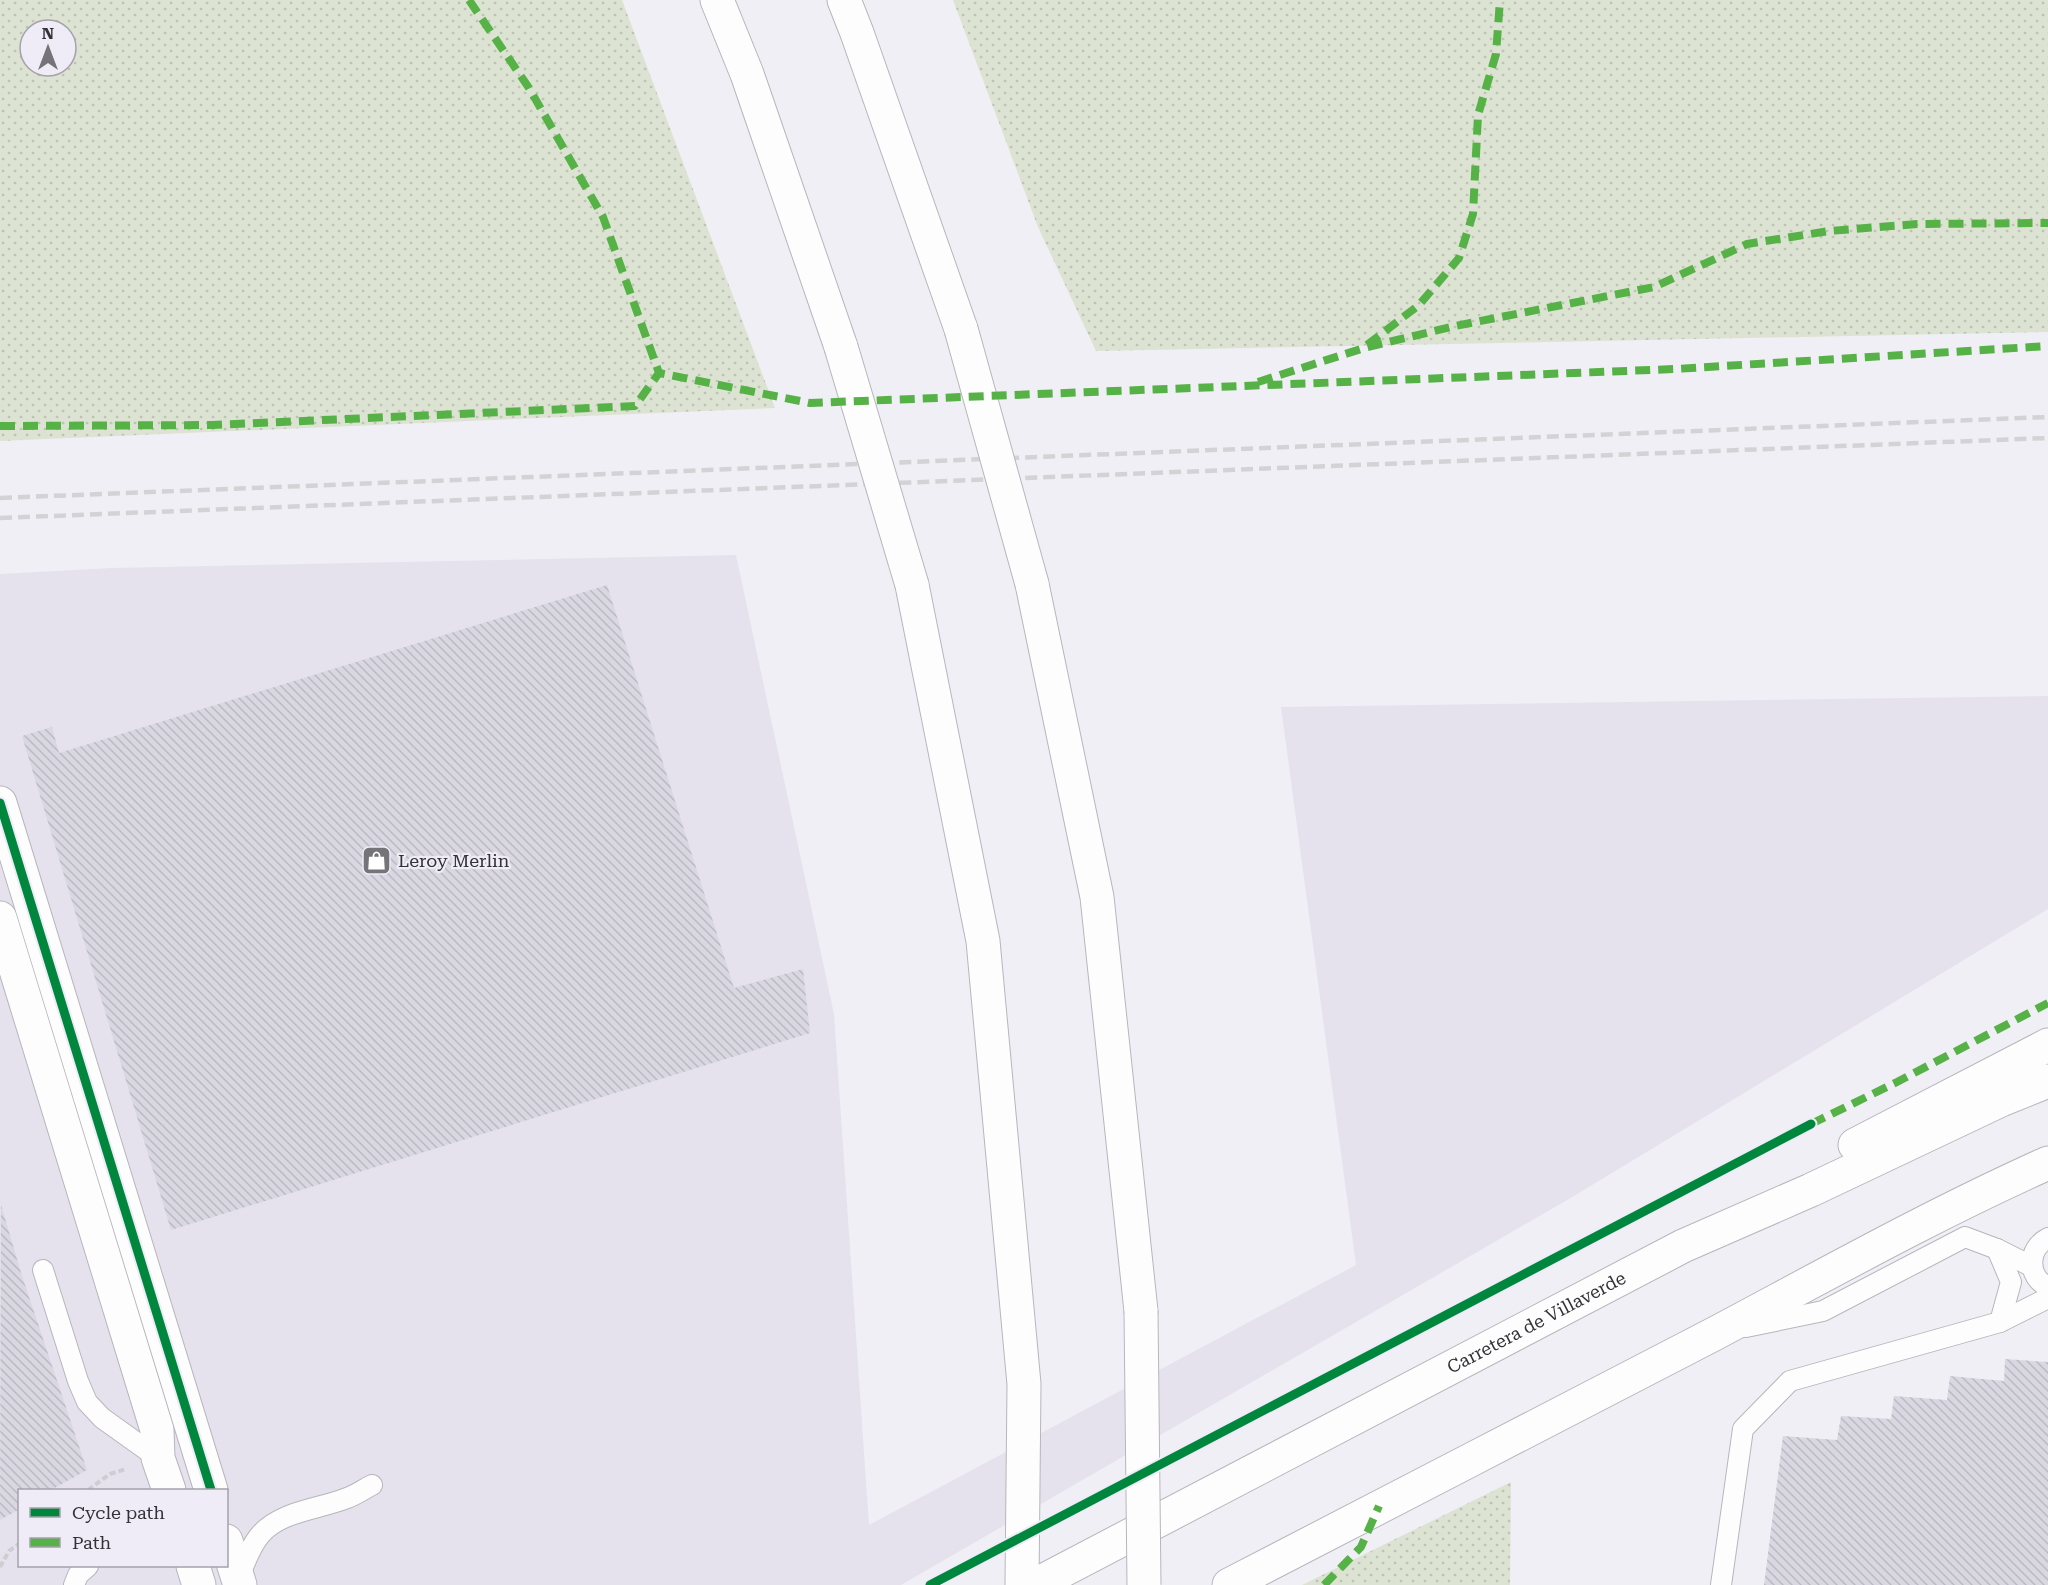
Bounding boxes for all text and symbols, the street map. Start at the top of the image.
north arrow [18,18,78,78]
text: N [42,24,54,43]
shop icon: Leroy Merlin [361,845,393,877]
place label: Leroy Merlin [398,850,510,871]
street label: Carretera de Villaverde [1443,1267,1629,1378]
legend [18,1489,228,1567]
text: Cycle path [72,1502,165,1523]
text: Path [72,1532,111,1553]

